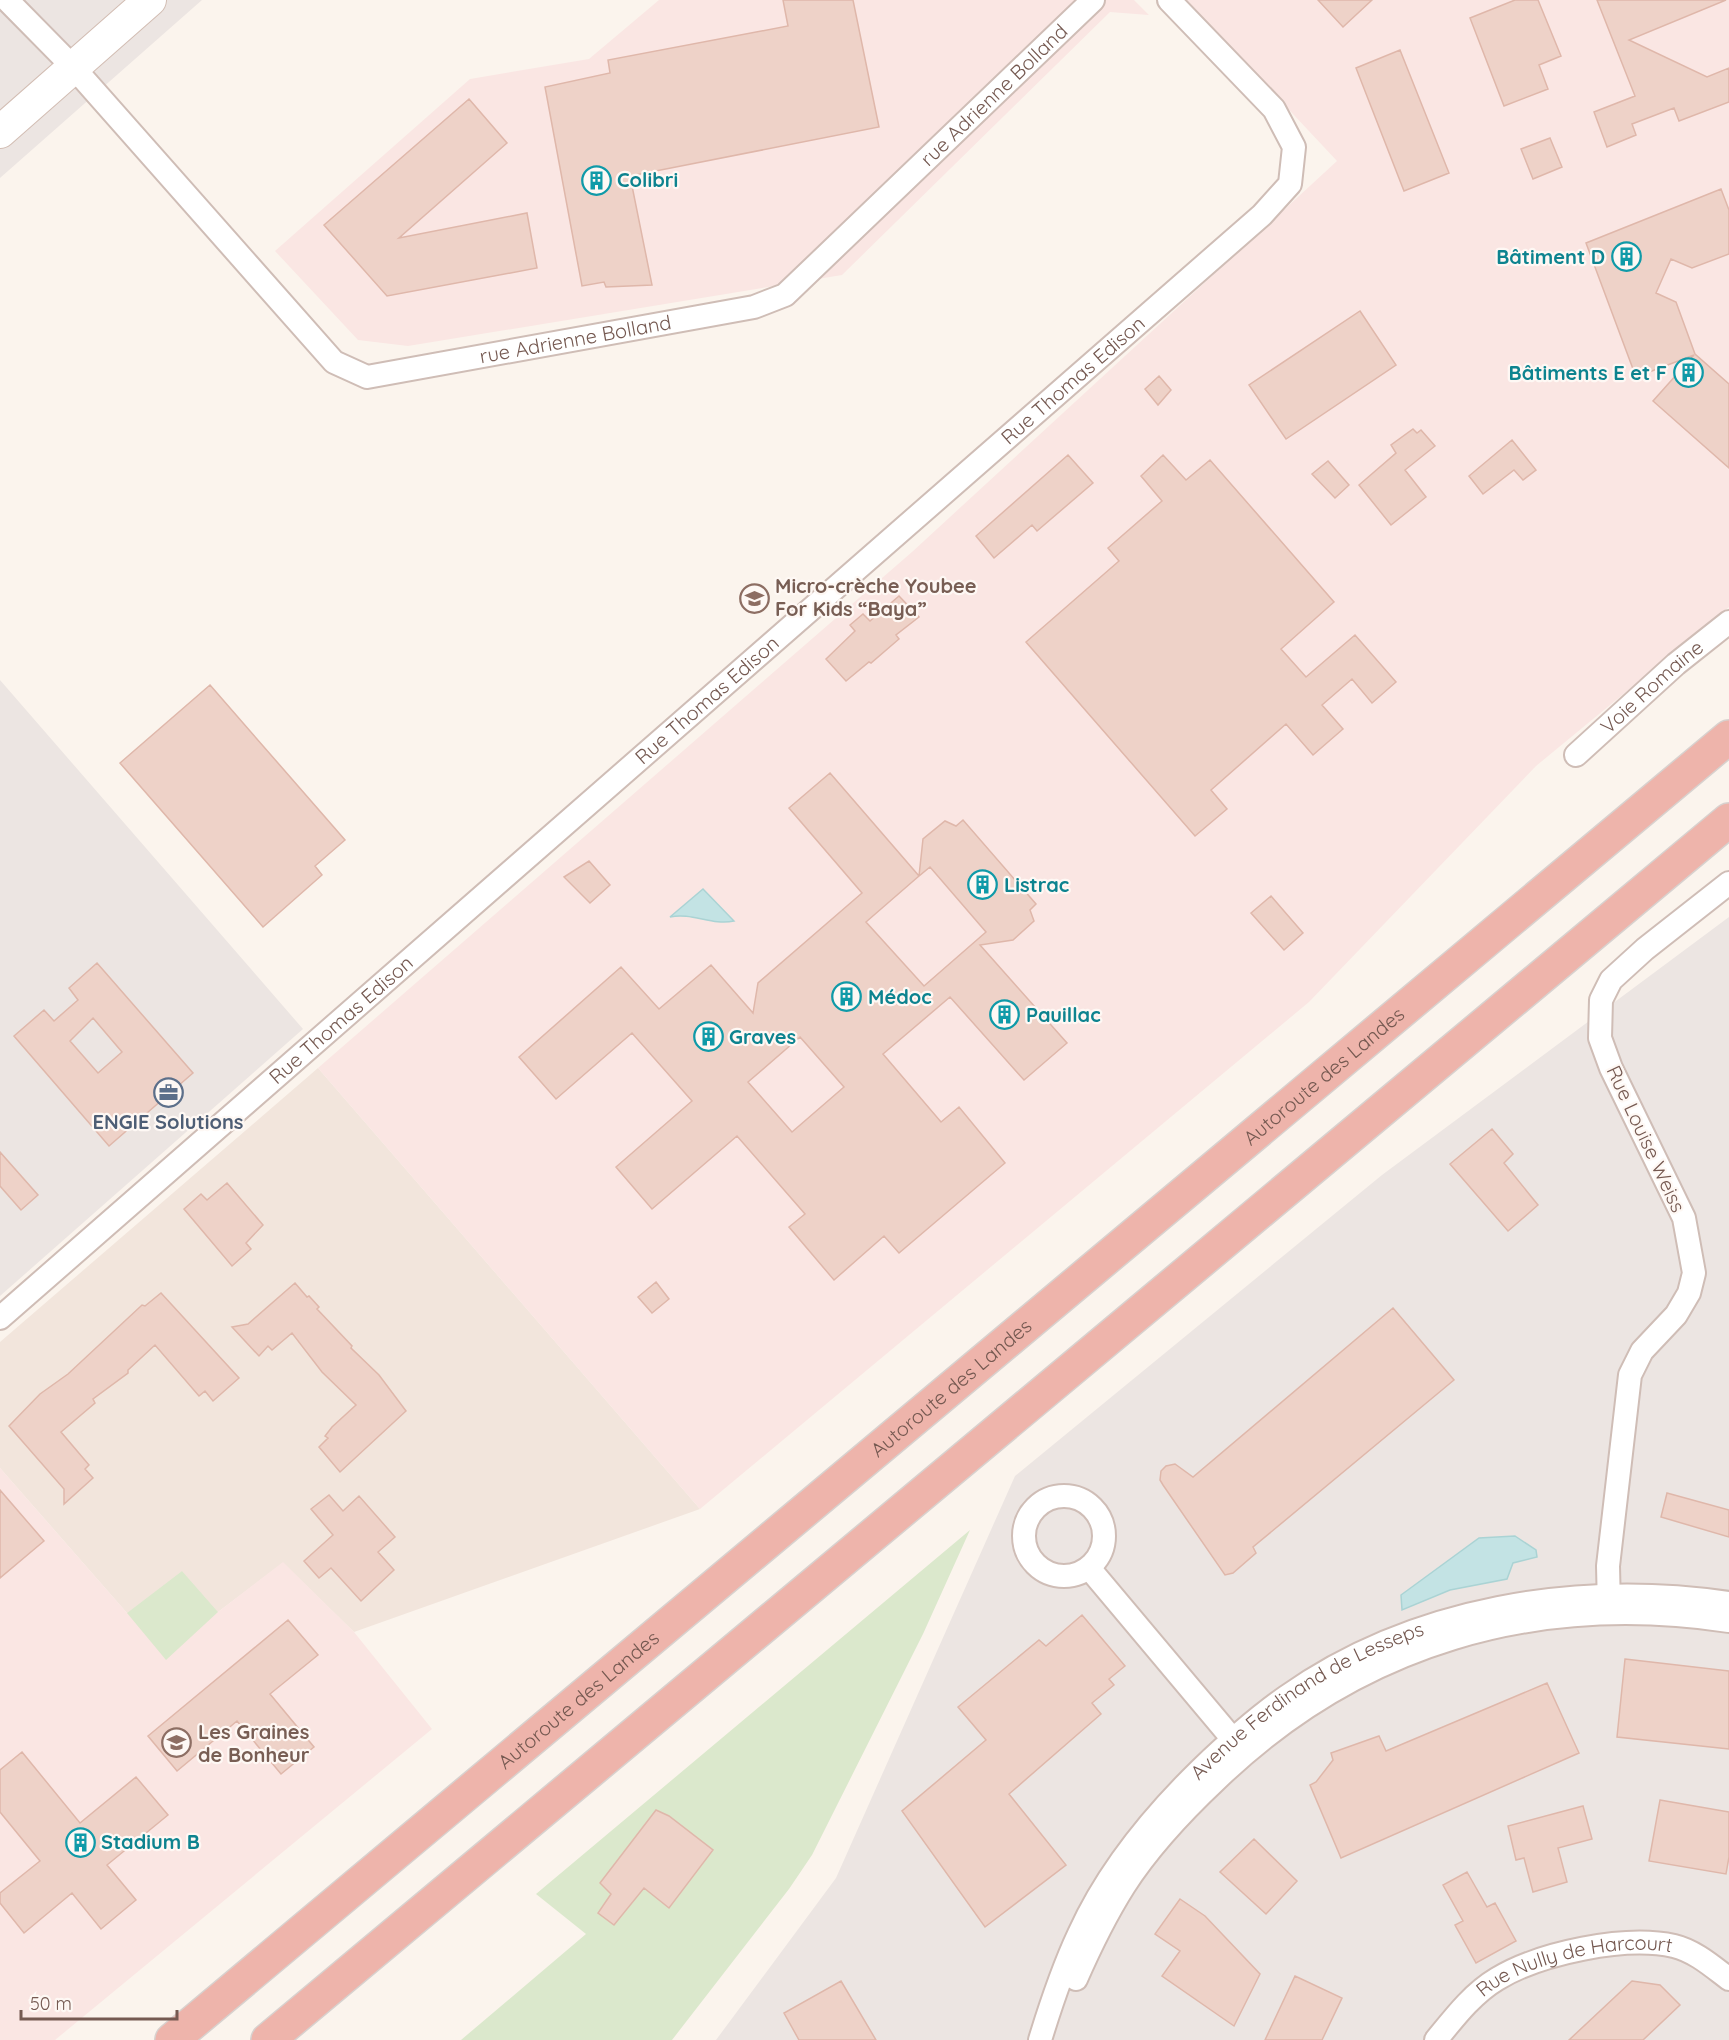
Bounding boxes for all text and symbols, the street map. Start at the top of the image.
street label: rue Adrienne Bolland [915,18,1072,171]
building icon: Colibri [580,164,612,196]
place label: Colibri [617,167,678,192]
building icon: Bâtiment D [1610,241,1642,273]
place label: Bâtiment D [1496,244,1605,269]
street label: rue Adrienne Bolland [478,309,673,368]
street label: Rue Thomas Edison [996,310,1150,449]
building icon: Bâtiments E et F [1672,357,1704,389]
place label: Bâtiments E et F [1509,360,1667,385]
place label: Micro-crèche Youbee For Kids “Baya” [775,573,977,621]
school or university icon: Micro-crèche Youbee For Kids “Baya” [738,582,770,614]
street label: Rue Thomas Edison [630,630,784,769]
street label: Voie Romaine [1595,634,1708,739]
building icon: Listrac [967,869,999,901]
place label: Listrac [1004,872,1069,897]
street label: Rue Thomas Edison [264,950,418,1089]
building icon: Médoc [831,981,863,1013]
place label: Médoc [868,984,932,1009]
building icon: Pauillac [989,999,1021,1031]
street label: Autoroute des Landes [1238,1001,1409,1150]
place label: Pauillac [1026,1002,1101,1027]
building icon: Graves [692,1021,724,1053]
place label: Graves [729,1024,796,1049]
street label: Rue Louise Weiss [1601,1061,1691,1216]
office icon: ENGIE Solutions [152,1076,184,1108]
place label: ENGIE Solutions [93,1109,244,1134]
street label: Autoroute des Landes [865,1313,1037,1462]
street label: Avenue Ferdinand de Lesseps [1185,1616,1427,1785]
street label: Autoroute des Landes [492,1625,664,1774]
place label: Les Graines de Bonheur [198,1719,310,1767]
school or university icon: Les Graines de Bonheur [161,1727,193,1759]
building icon: Stadium B [64,1826,96,1858]
place label: Stadium B [101,1829,200,1854]
street label: Rue Nully de Harcourt [1470,1930,1675,2002]
scale bar [21,1983,177,2021]
text: 50 m [30,1992,72,2015]

